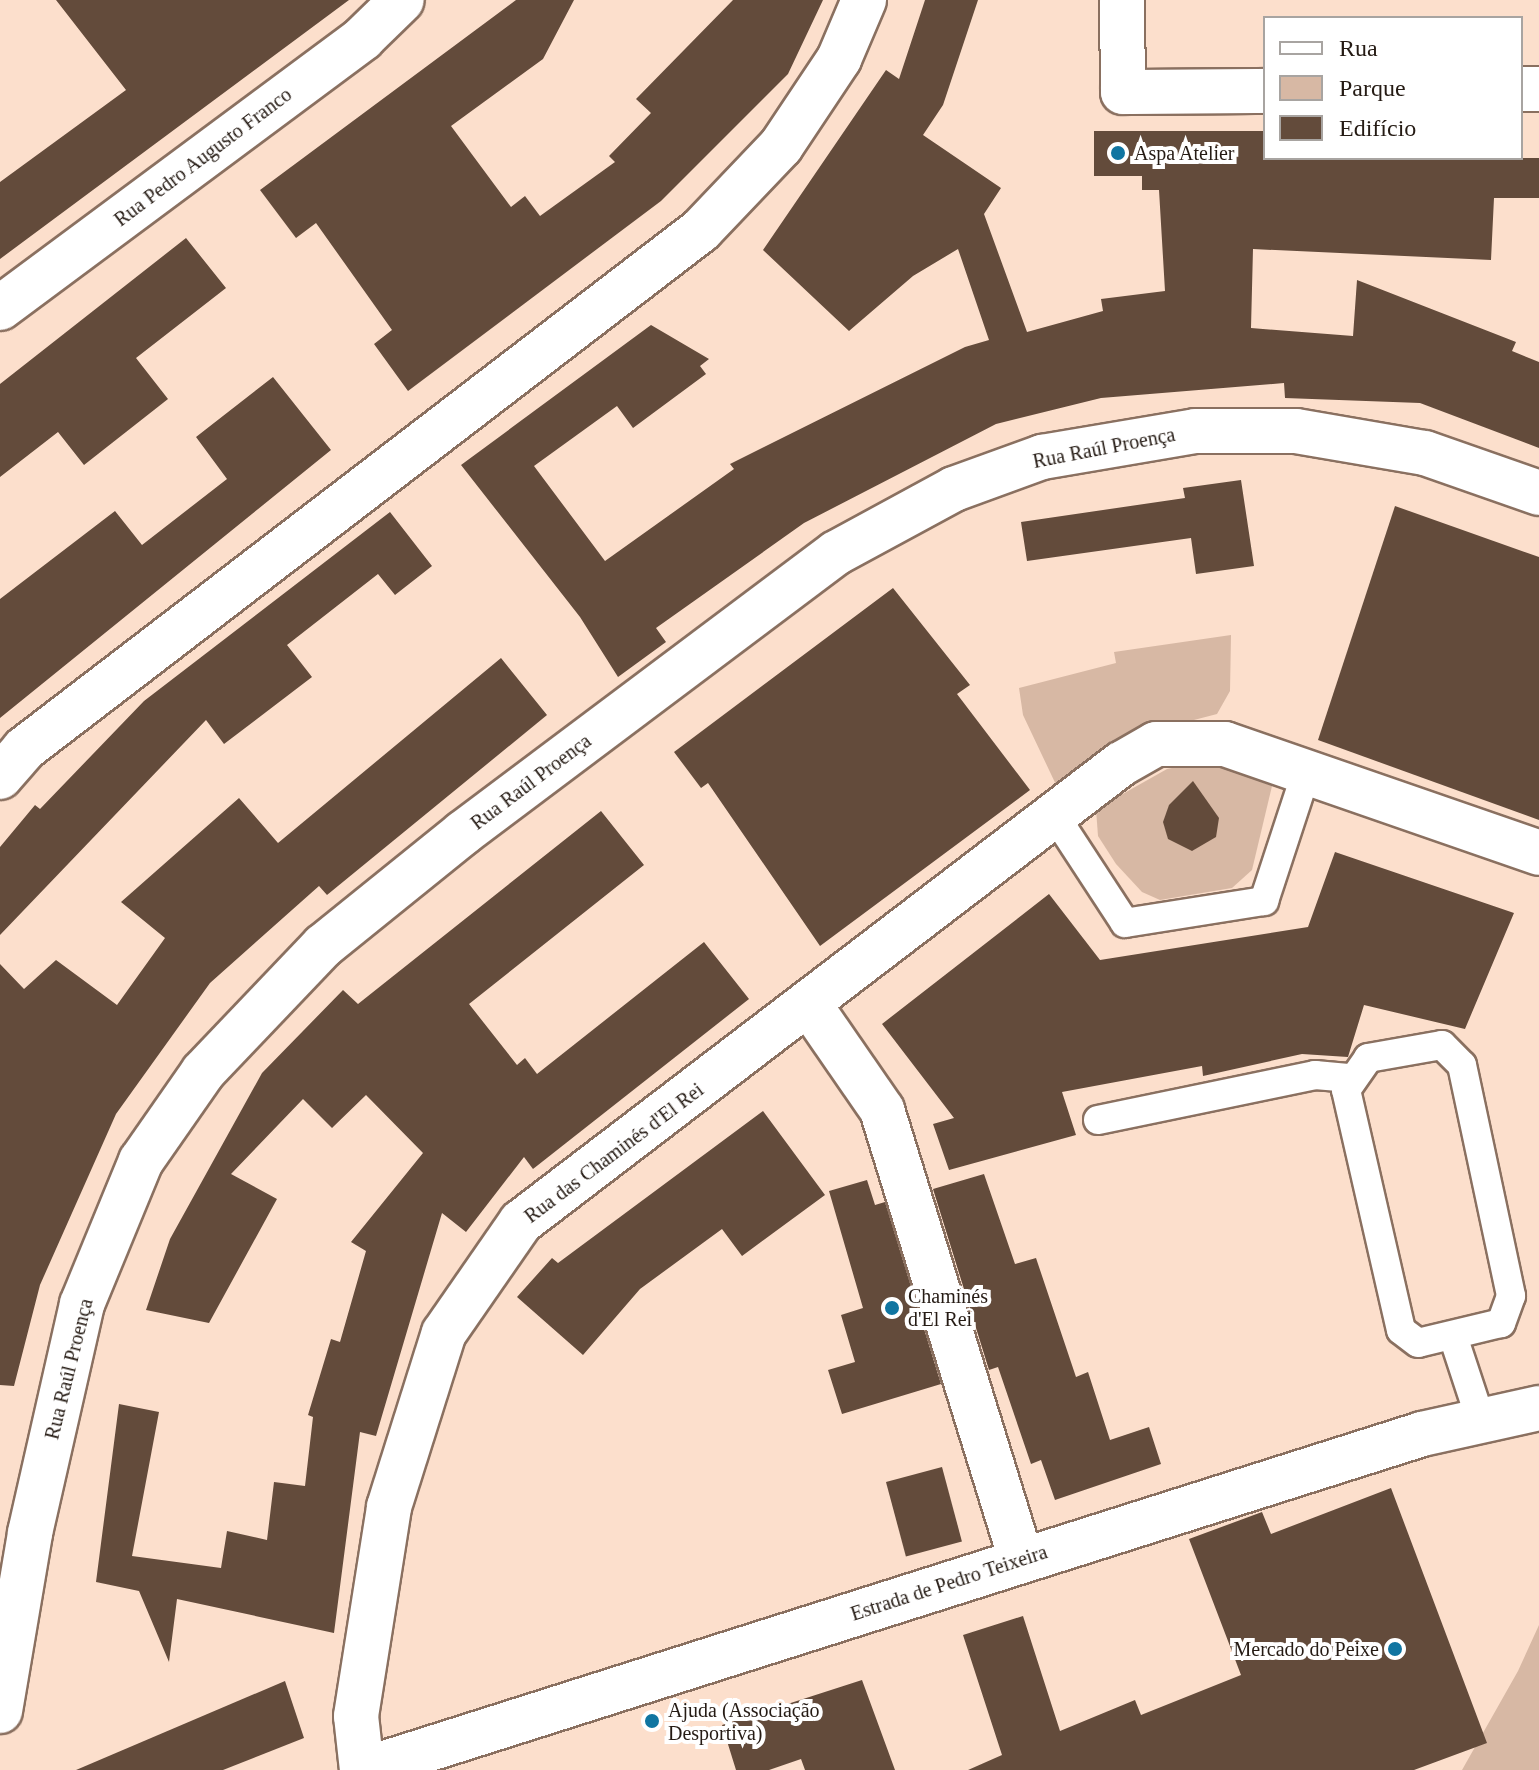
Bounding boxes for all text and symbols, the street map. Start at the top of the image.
legend [1263,16,1523,160]
text: Rua [1339,35,1378,61]
text: Parque [1339,75,1406,101]
street label: Rua Pedro Augusto Franco [109,82,297,232]
text: Edifício [1339,115,1416,141]
place label: Aspa Atelier [1134,141,1236,165]
marker: Aspa Atelier [1109,144,1127,162]
street label: Rua Raúl Proença [1031,422,1177,474]
street label: Rua Raúl Proença [466,729,596,835]
street label: Rua das Chaminés d'El Rei [520,1078,708,1228]
place label: Chaminés d'El Rei [908,1284,988,1331]
street label: Rua Raúl Proença [40,1296,98,1442]
marker: Chaminés d'El Rei [883,1299,901,1317]
street label: Estrada de Pedro Teixeira [847,1540,1051,1626]
place label: Mercado do Peixe [1233,1637,1379,1661]
marker: Mercado do Peixe [1386,1640,1404,1658]
place label: Ajuda (Associação Desportiva) [668,1698,820,1745]
marker: Ajuda (Associação Desportiva) [643,1712,661,1730]

